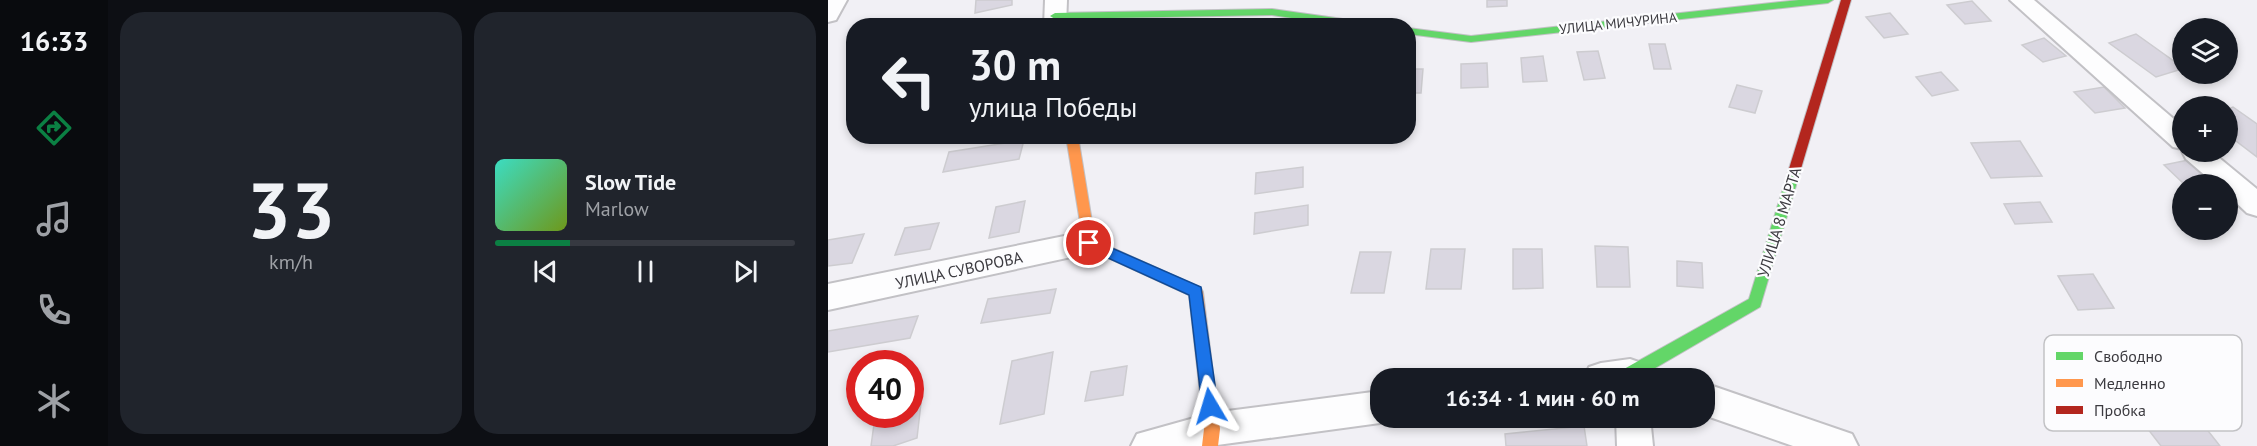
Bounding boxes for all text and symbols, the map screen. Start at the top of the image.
street label: УЛИЦА МИЧУРИНА [1558,8,1679,38]
map controls [2172,18,2238,240]
button: layers [2172,18,2238,84]
text: 16:33 [20,24,88,58]
text: 30 m [969,37,1061,92]
icon: left [870,42,948,120]
text: улица Победы [969,90,1137,124]
button: + [2172,96,2238,162]
icon: directions [33,107,75,149]
text: 33 [247,159,335,260]
street label: УЛИЦА 8 МАРТА [1753,164,1805,279]
text: Slow Tide [585,168,676,196]
button: − [2172,174,2238,240]
text: Marlow [585,196,649,222]
icon: music [33,198,75,240]
pin [1063,217,1114,268]
icon: arrive [1072,226,1105,259]
street label: УЛИЦА СУВОРОВА [894,247,1025,293]
text: km/h [269,249,313,275]
icon: previous [529,255,562,288]
icon: pause [629,255,662,288]
icon: next [729,255,762,288]
icon: phone [33,289,75,331]
legend [2044,335,2242,431]
text: Свободно [2094,346,2163,366]
speed limit sign: 40 [846,350,924,428]
text: Медленно [2094,373,2166,393]
position arrow [1178,374,1242,438]
icon: climate [33,380,75,422]
text: 16:34 · 1 мин · 60 m [1446,384,1639,412]
text: Пробка [2094,400,2146,420]

